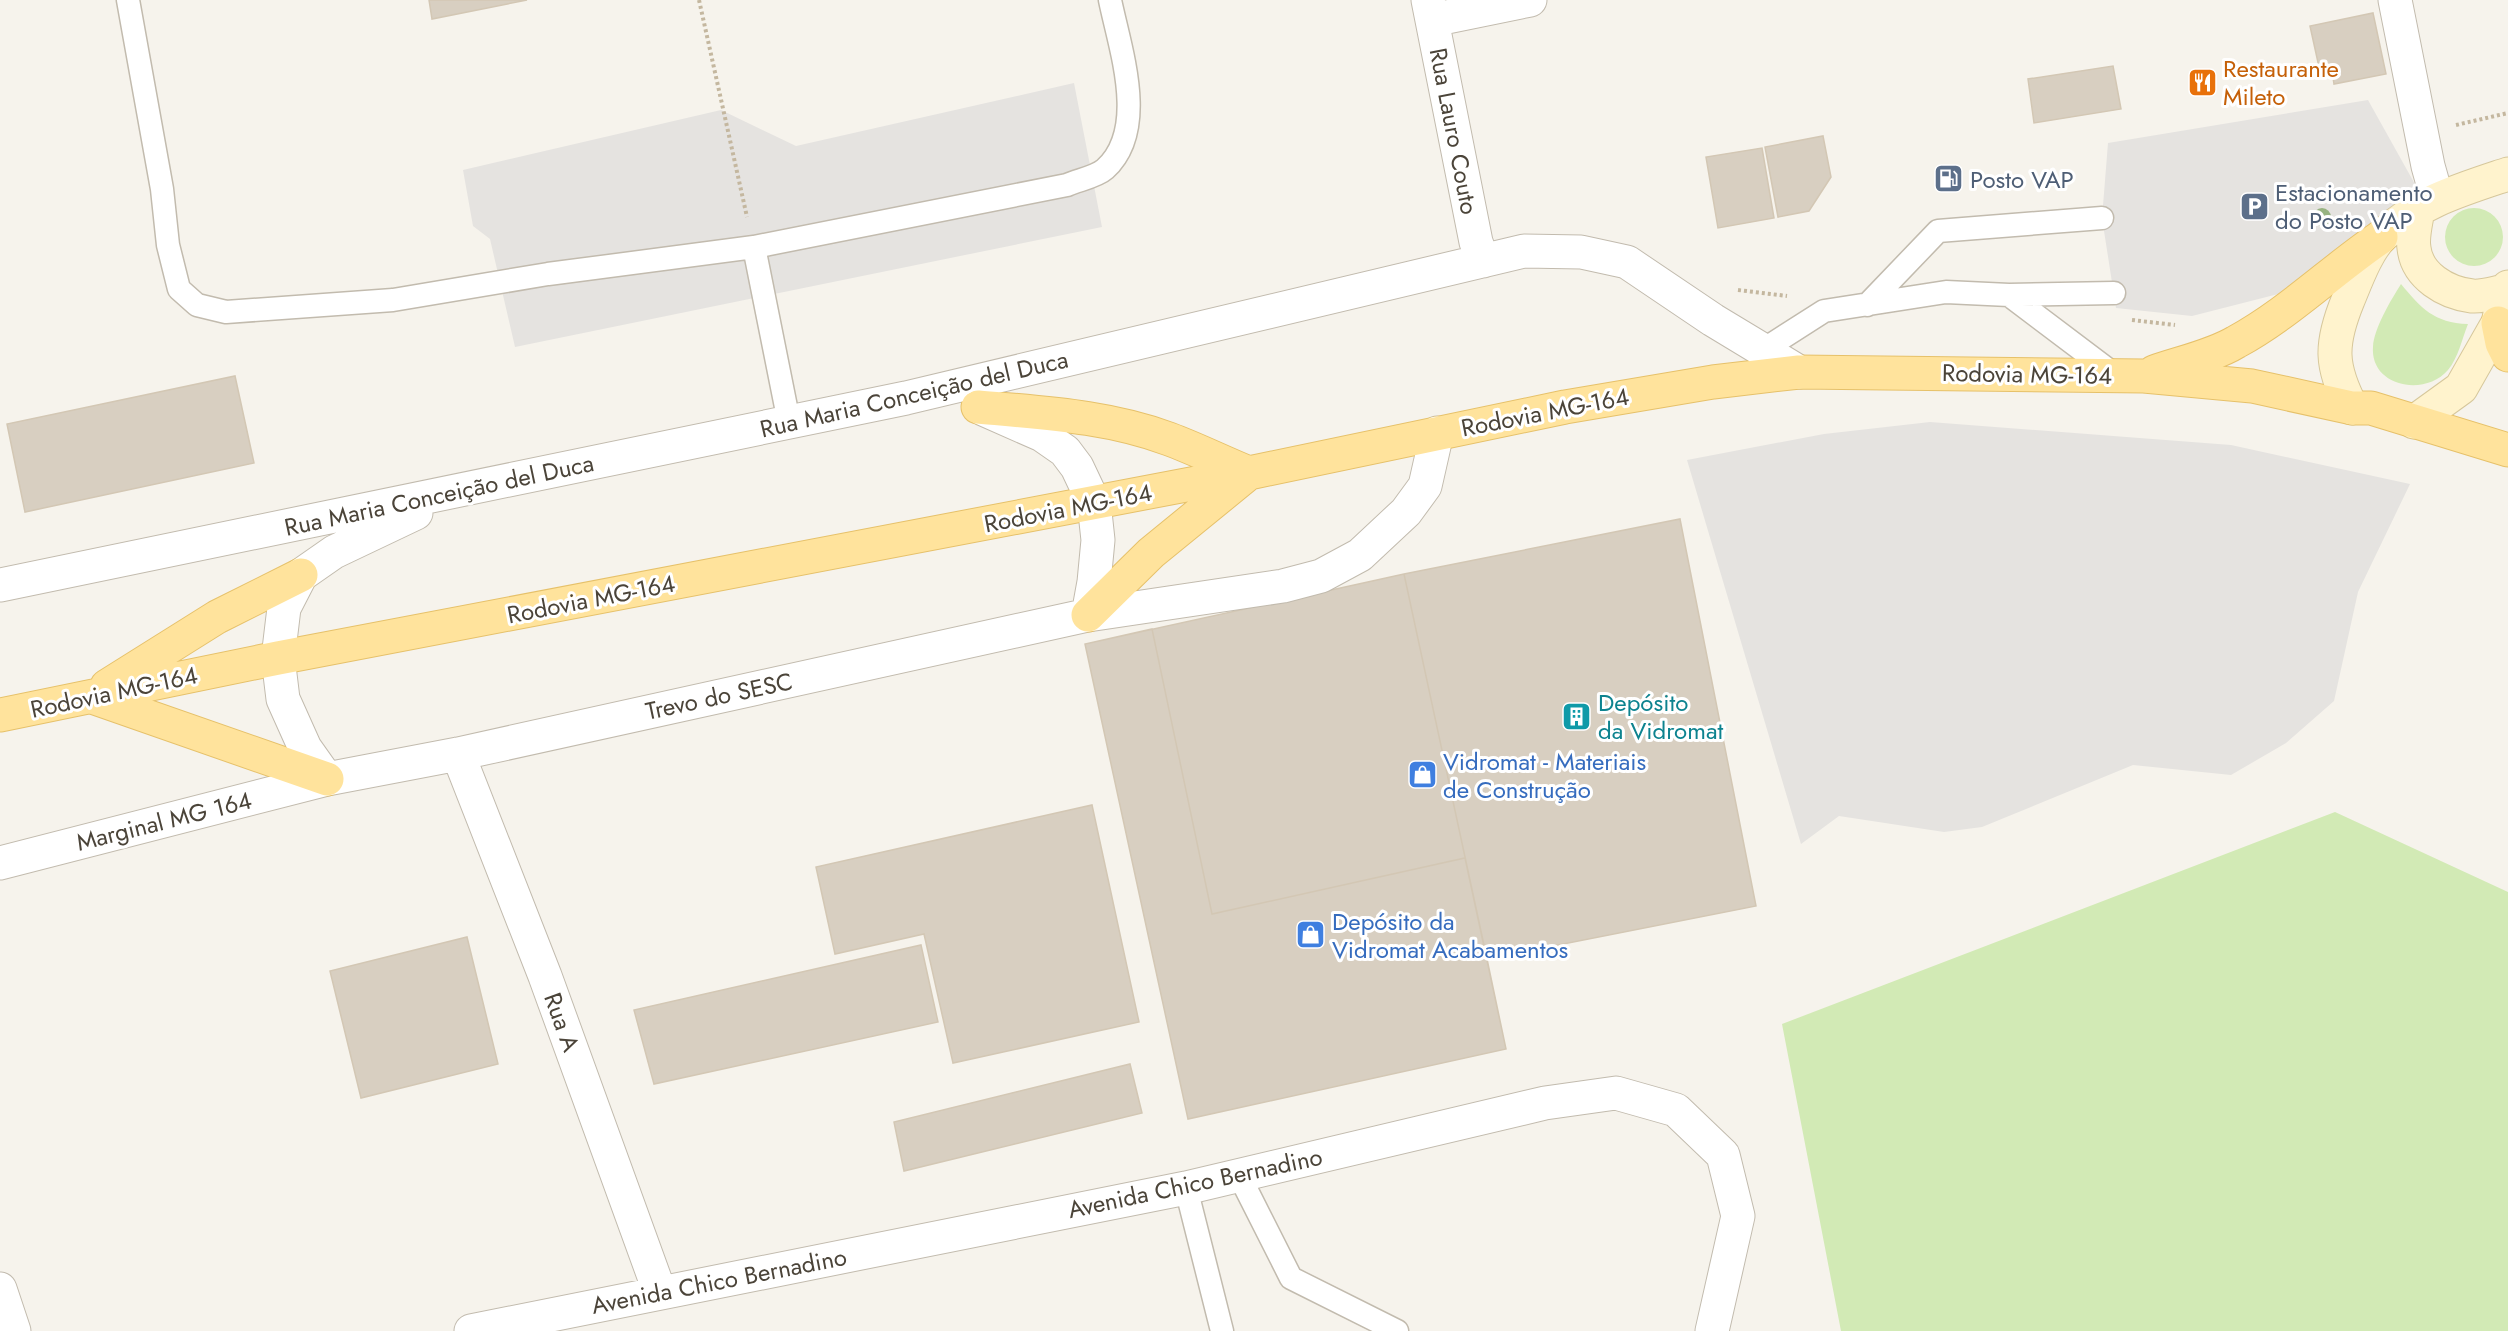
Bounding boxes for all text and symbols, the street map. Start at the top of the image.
street label: Rua Lauro Couto [1421,45,1487,217]
place label: Restaurante Mileto [2223,51,2339,114]
restaurant icon: Restaurante Mileto [2186,66,2218,98]
place label: Posto VAP [1970,162,2074,197]
fuel station icon: Posto VAP [1933,163,1965,195]
place label: Estacionamento do Posto VAP [2275,175,2433,238]
parking icon: Estacionamento do Posto VAP [2238,190,2270,222]
street label: Rua Maria Conceição del Duca [756,341,1072,447]
street label: Rodovia MG-164 [1942,355,2112,393]
street label: Rodovia MG-164 [1458,379,1632,445]
street label: Rua Maria Conceição del Duca [281,445,597,545]
street label: Rodovia MG-164 [981,475,1155,541]
street label: Rodovia MG-164 [504,566,678,632]
street label: Rodovia MG-164 [27,657,201,727]
street label: Trevo do SESC [642,663,796,729]
place label: Depósito da Vidromat [1598,685,1723,748]
building icon: Depósito da Vidromat [1561,700,1593,732]
place label: Vidromat - Materiais de Construção [1443,744,1646,807]
shop icon: Vidromat - Materiais de Construção [1406,759,1438,791]
street label: Marginal MG 164 [73,782,255,860]
place label: Depósito da Vidromat Acabamentos [1332,904,1568,967]
shop icon: Depósito da Vidromat Acabamentos [1295,919,1327,951]
street label: Rua A [535,988,589,1057]
street label: Avenida Chico Bernadino [1065,1139,1325,1227]
street label: Avenida Chico Bernadino [588,1239,850,1323]

